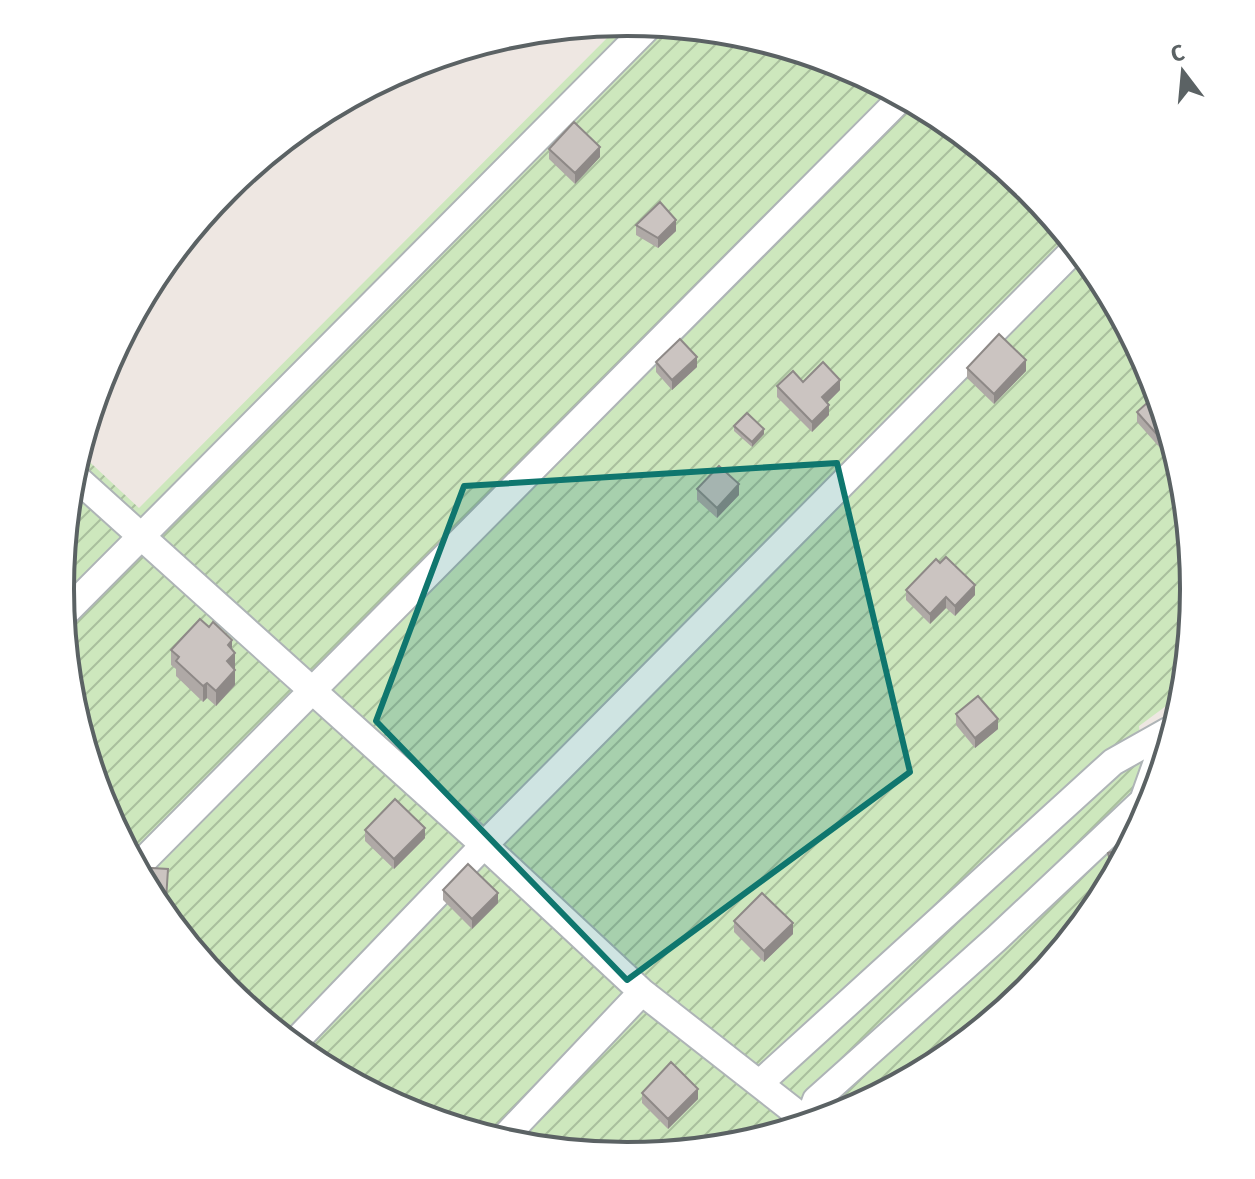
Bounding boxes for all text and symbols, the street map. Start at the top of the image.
north arrow [1143,32,1223,112]
text: С [1168,38,1188,68]

